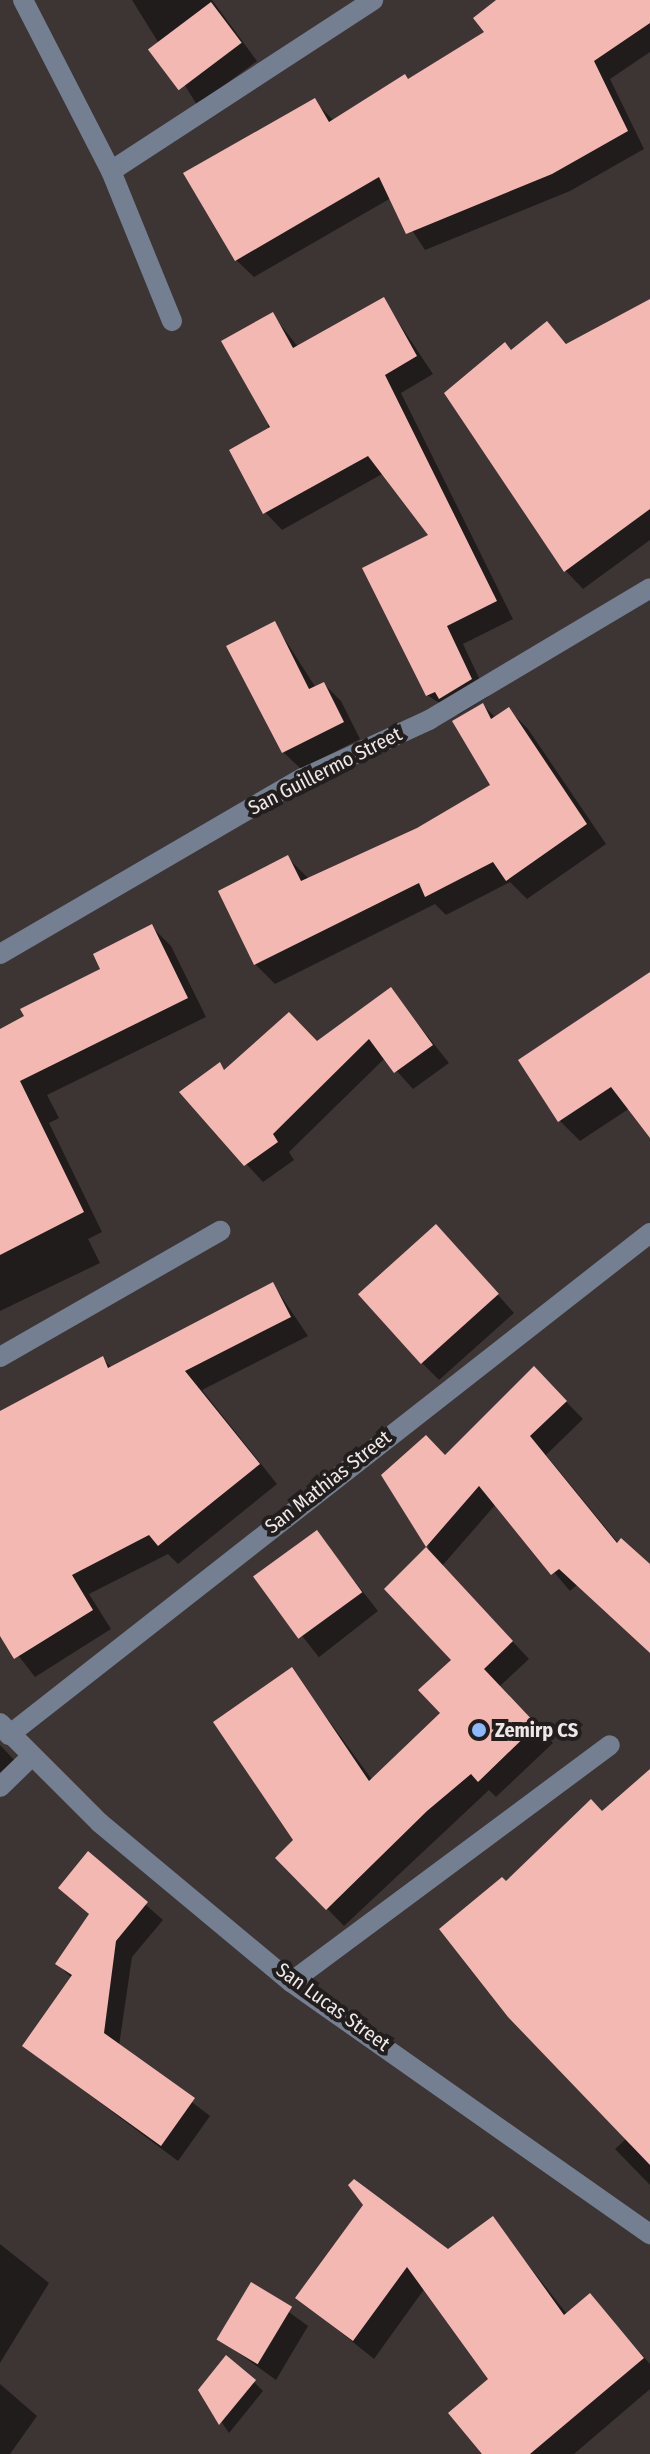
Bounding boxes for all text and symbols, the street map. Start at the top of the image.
street label: San Guillermo Street [244,722,406,820]
street label: San Mathias Street [260,1425,396,1539]
place label: Zemirp CS [495,1718,578,1742]
marker: Zemirp CS [470,1721,488,1739]
street label: San Lucas Street [272,1958,394,2056]

